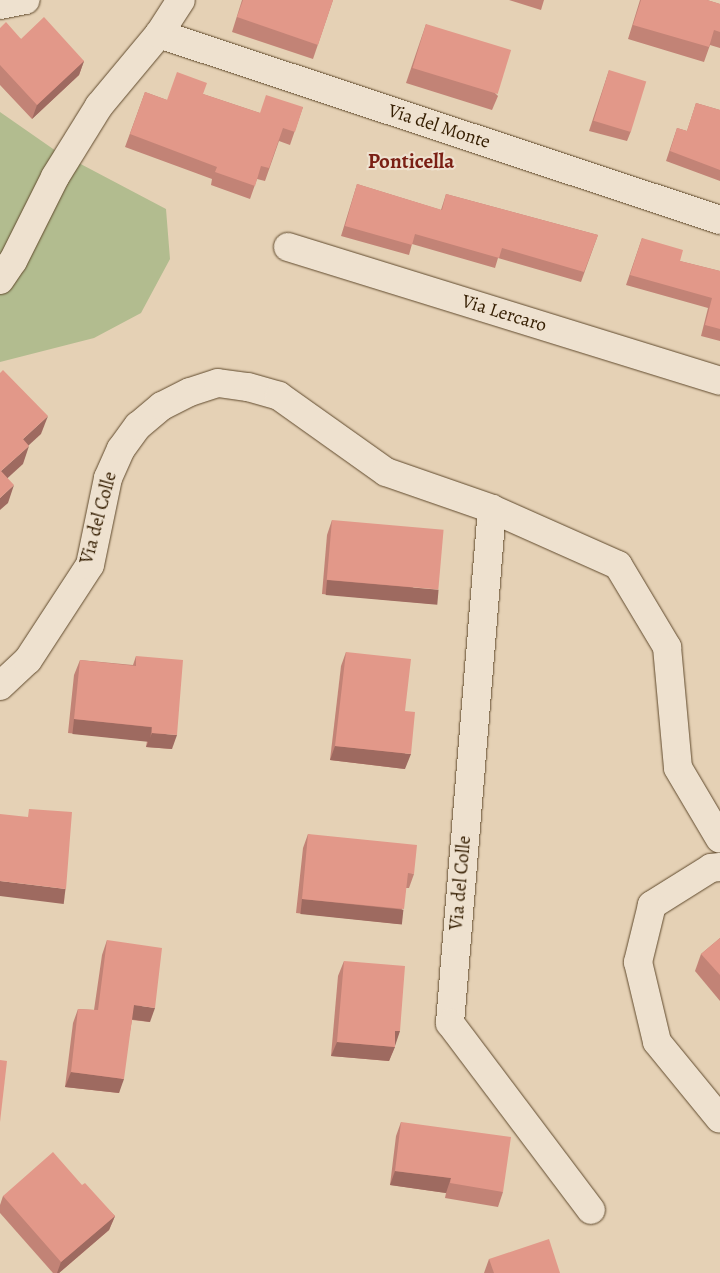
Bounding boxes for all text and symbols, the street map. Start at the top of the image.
street label: Via del Monte [385,100,493,154]
district label: Ponticella [368,148,454,174]
street label: Via Lercaro [459,290,549,338]
street label: Via del Colle [76,469,122,567]
street label: Via del Colle [446,835,476,931]

